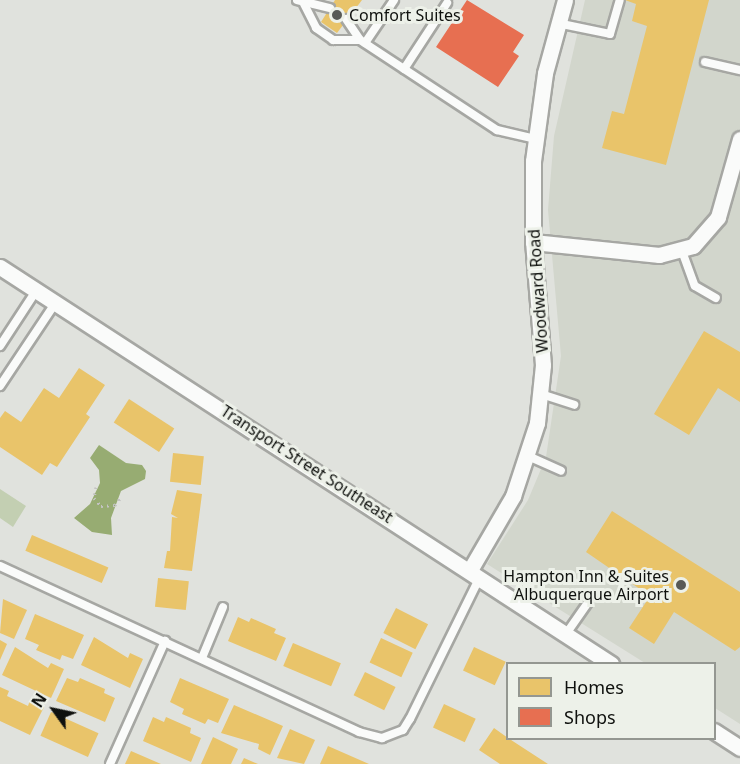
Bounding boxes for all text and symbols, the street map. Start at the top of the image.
place label: Comfort Suites [349,5,461,25]
marker: Comfort Suites [330,8,344,22]
street label: Woodward Road [524,228,552,354]
street label: Transport Street Southeast [217,401,397,527]
place label: Hampton Inn & Suites Albuquerque Airport [503,566,669,604]
marker: Hampton Inn & Suites Albuquerque Airport [674,578,688,592]
legend [506,662,716,740]
text: Homes [564,675,624,699]
north arrow [24,680,84,740]
text: N [26,689,52,712]
text: Shops [564,705,616,729]

